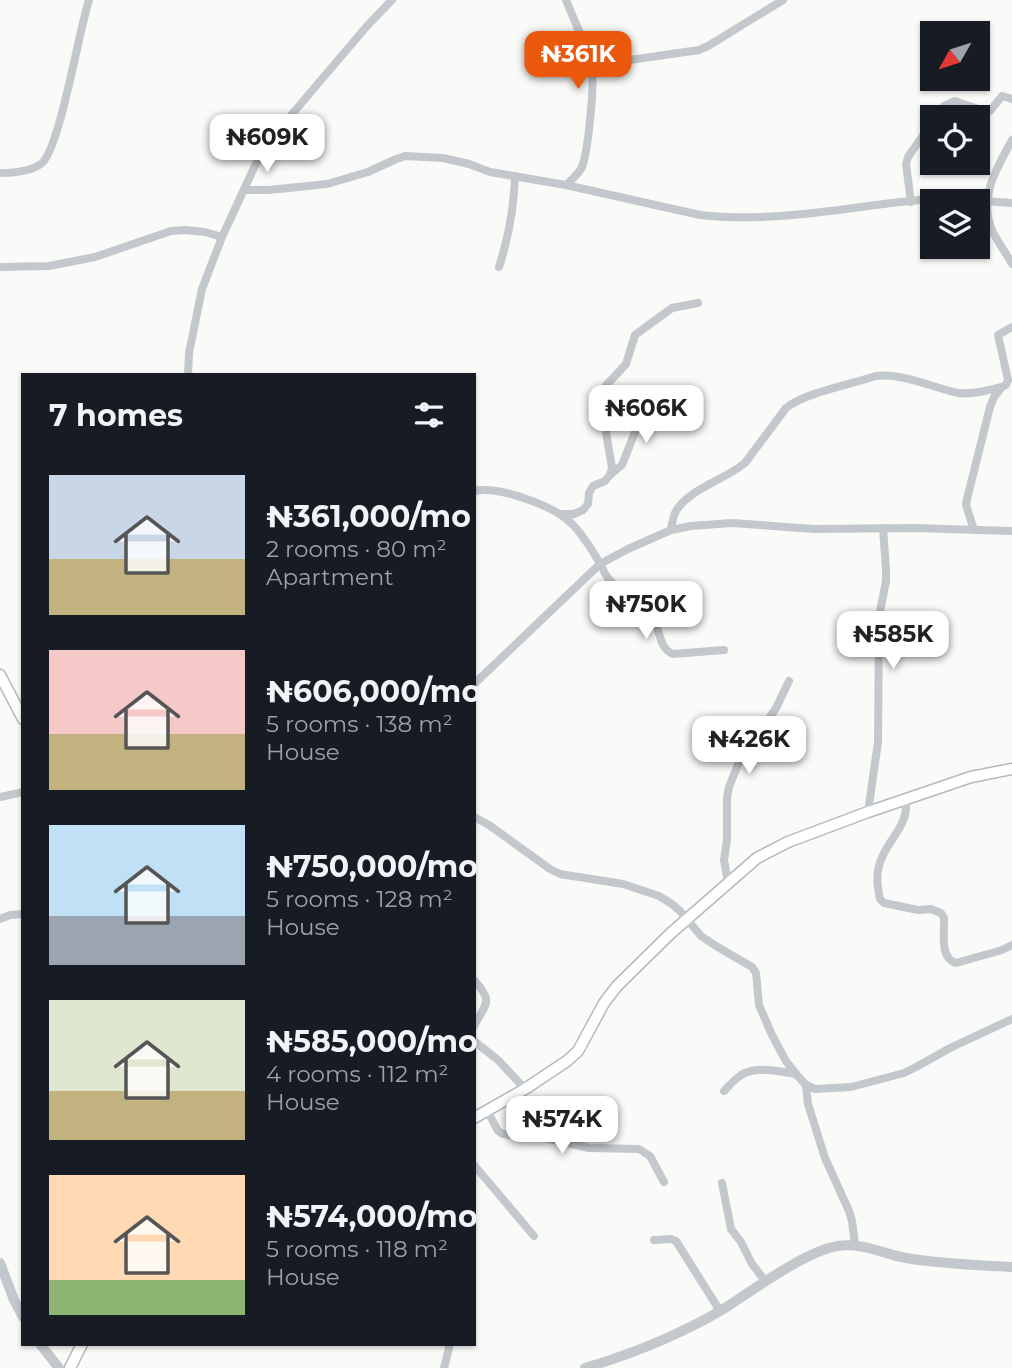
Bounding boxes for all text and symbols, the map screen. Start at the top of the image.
north arrow [920,21,990,91]
map controls [920,21,990,259]
pin: ₦361K [529,32,627,91]
text: ₦361K [540,40,616,68]
button: locate [920,105,990,175]
pin: ₦609K [218,114,316,174]
text: ₦609K [226,123,308,151]
button: layers [920,189,990,259]
pin: ₦606K [597,386,695,445]
text: ₦606K [605,394,687,422]
icon: filters [410,396,448,434]
text: 7 homes [49,397,183,434]
text: ₦361,000/mo [266,498,471,535]
icon: home [105,503,189,587]
text: 2 rooms · 80 m² [266,535,447,563]
text: Apartment [266,563,394,591]
pin: ₦750K [597,582,695,641]
text: ₦750K [606,590,686,618]
pin: ₦585K [844,612,942,671]
text: ₦585K [853,620,933,648]
text: ₦606,000/mo [266,673,481,710]
icon: home [105,678,189,762]
text: 5 rooms · 138 m² [266,710,453,738]
pin: ₦426K [700,716,798,776]
text: ₦426K [708,725,790,753]
text: House [266,738,340,766]
text: ₦750,000/mo [266,848,478,885]
icon: home [105,853,189,937]
text: 5 rooms · 128 m² [266,885,453,913]
text: House [266,913,340,941]
text: ₦585,000/mo [266,1023,478,1060]
icon: home [105,1028,189,1112]
text: 4 rooms · 112 m² [266,1060,448,1088]
text: House [266,1088,340,1116]
pin: ₦574K [513,1096,611,1156]
text: ₦574K [522,1105,602,1133]
text: ₦574,000/mo [266,1198,478,1235]
icon: home [105,1203,189,1287]
text: 5 rooms · 118 m² [266,1235,448,1263]
text: House [266,1263,340,1291]

